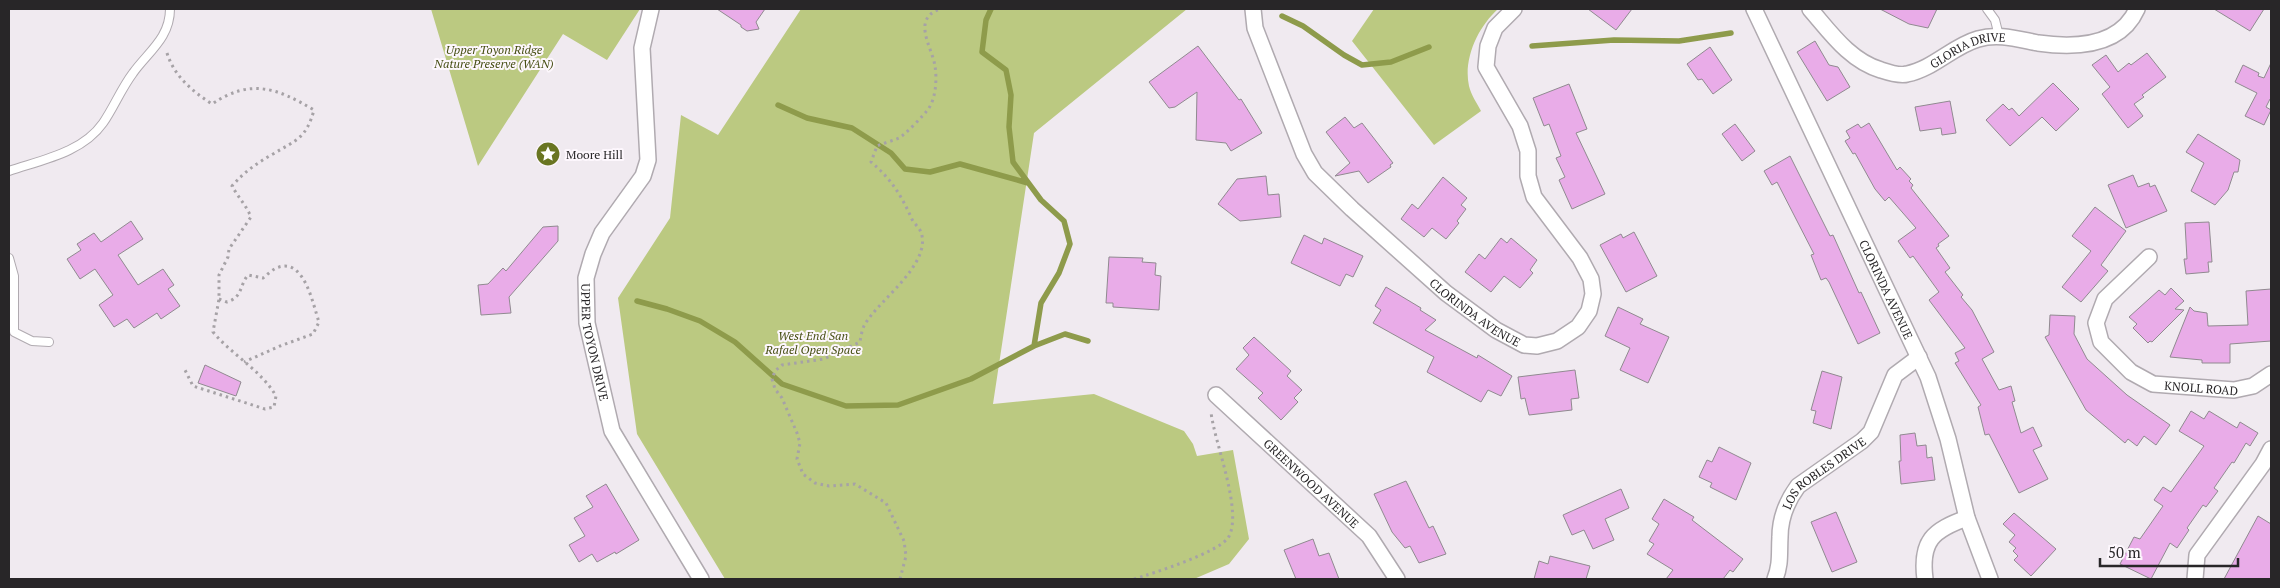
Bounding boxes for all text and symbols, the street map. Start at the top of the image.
street label: GLORIA DRIVE [1927,29,2006,71]
park label: Upper Toyon Ridge Nature Preserve (WAN) [433,42,554,71]
place icon: Moore Hill [535,141,561,167]
place label: Moore Hill [566,147,623,162]
street label: CLORINDA AVENUE [1857,237,1916,341]
street label: CLORINDA AVENUE [1427,275,1523,349]
street label: UPPER TOYON DRIVE [579,283,612,402]
park label: West End San Rafael Open Space [764,328,861,357]
street label: KNOLL ROAD [2164,377,2239,398]
street label: LOS ROBLES DRIVE [1778,433,1868,511]
street label: GREENWOOD AVENUE [1261,435,1362,531]
scale bar [2100,536,2238,568]
text: 50 m [2108,542,2141,562]

